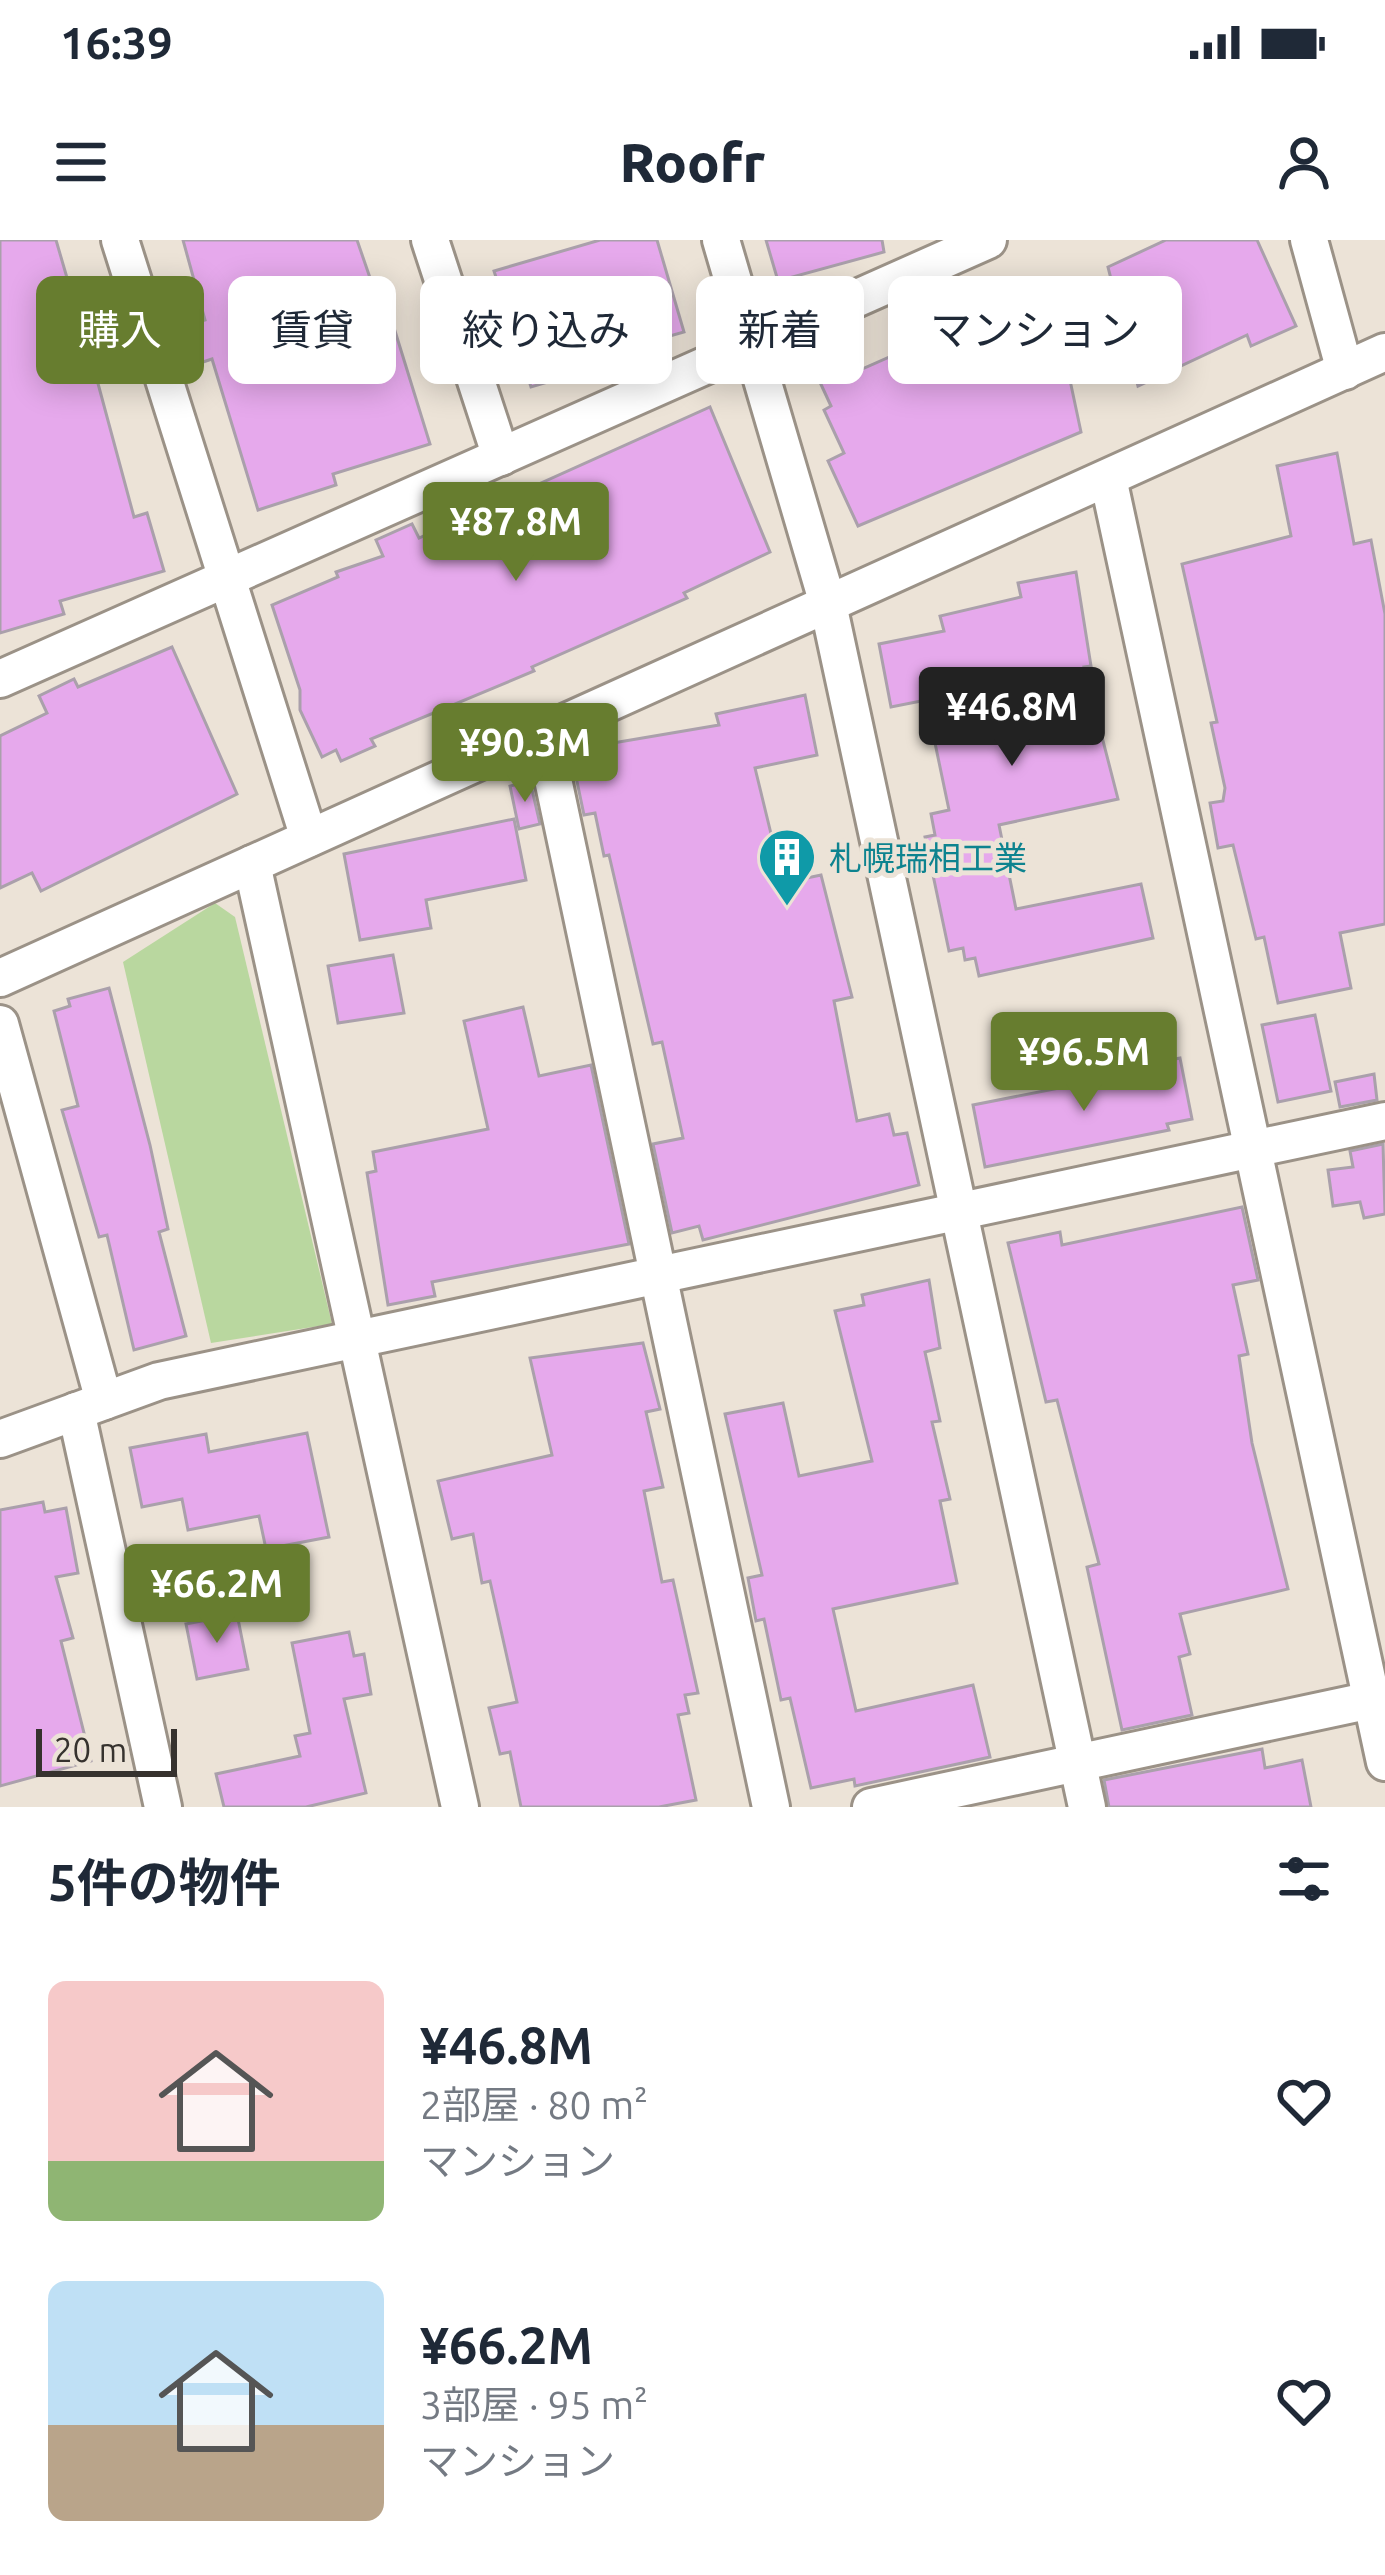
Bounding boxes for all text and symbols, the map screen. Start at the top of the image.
text: 16:39 [60,17,173,68]
icon: menu [48,129,114,195]
icon: person [1271,129,1337,195]
text: Roofr [620,132,765,192]
chip: 購入 [36,276,204,384]
chip: 賃貸 [228,276,396,384]
chip: 絞り込み [420,276,672,384]
chip: 新着 [696,276,864,384]
chip: マンション [888,276,1182,384]
pin: ¥87.8M [418,482,614,584]
text: ¥87.8M [450,499,582,542]
pin: ¥46.8M [914,667,1110,769]
text: ¥46.8M [946,684,1078,727]
pin: ¥90.3M [427,703,623,805]
text: ¥90.3M [459,720,591,763]
building icon: 札幌瑞相工業 [756,826,818,908]
place label: 札幌瑞相工業 [829,839,1027,876]
pin: ¥96.5M [986,1012,1182,1114]
text: ¥96.5M [1018,1029,1150,1072]
pin: ¥66.2M [119,1544,315,1646]
text: ¥66.2M [151,1561,283,1604]
scale bar [36,1723,177,1776]
text: 20 m [54,1731,127,1768]
icon: filters [1271,1846,1337,1912]
text: 5件の物件 [48,1853,281,1911]
text: ¥46.8M [420,2016,593,2074]
icon: home [144,2029,288,2173]
icon: heart [1271,2068,1337,2134]
text: 2部屋 · 80 m² [420,2083,648,2126]
text: マンション [420,2139,615,2182]
text: ¥66.2M [420,2316,593,2374]
icon: home [144,2329,288,2473]
icon: heart [1271,2368,1337,2434]
text: 3部屋 · 95 m² [420,2383,648,2426]
text: マンション [420,2439,615,2482]

